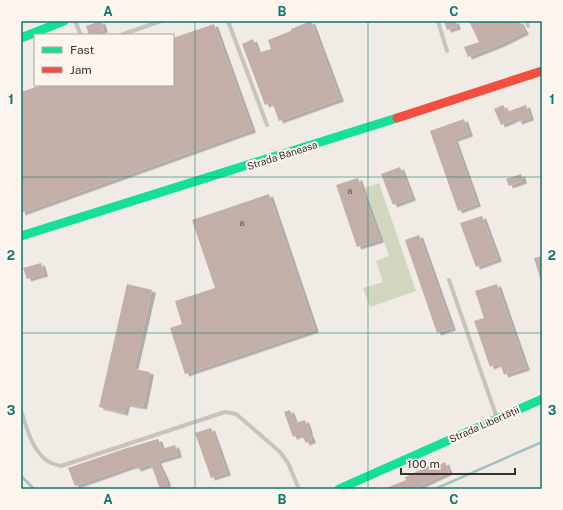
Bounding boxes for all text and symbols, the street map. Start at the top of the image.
text: A [103,4,113,19]
text: B [278,4,287,19]
text: C [449,4,459,19]
legend [34,34,174,86]
text: Fast [70,43,95,57]
text: Jam [70,63,92,77]
text: 1 [8,92,14,107]
text: 1 [549,92,555,107]
street label: Strada Băneasa [245,138,319,172]
house number: 8 [347,186,353,196]
house number: 8 [239,218,245,228]
text: 2 [7,248,15,263]
text: 2 [548,248,556,263]
text: 3 [7,403,16,418]
street label: Strada Libertății [447,403,521,445]
text: 3 [548,403,557,418]
scale bar [401,450,515,476]
text: 100 m [407,457,440,471]
text: A [103,492,113,507]
text: B [278,492,287,507]
text: C [449,492,459,507]

